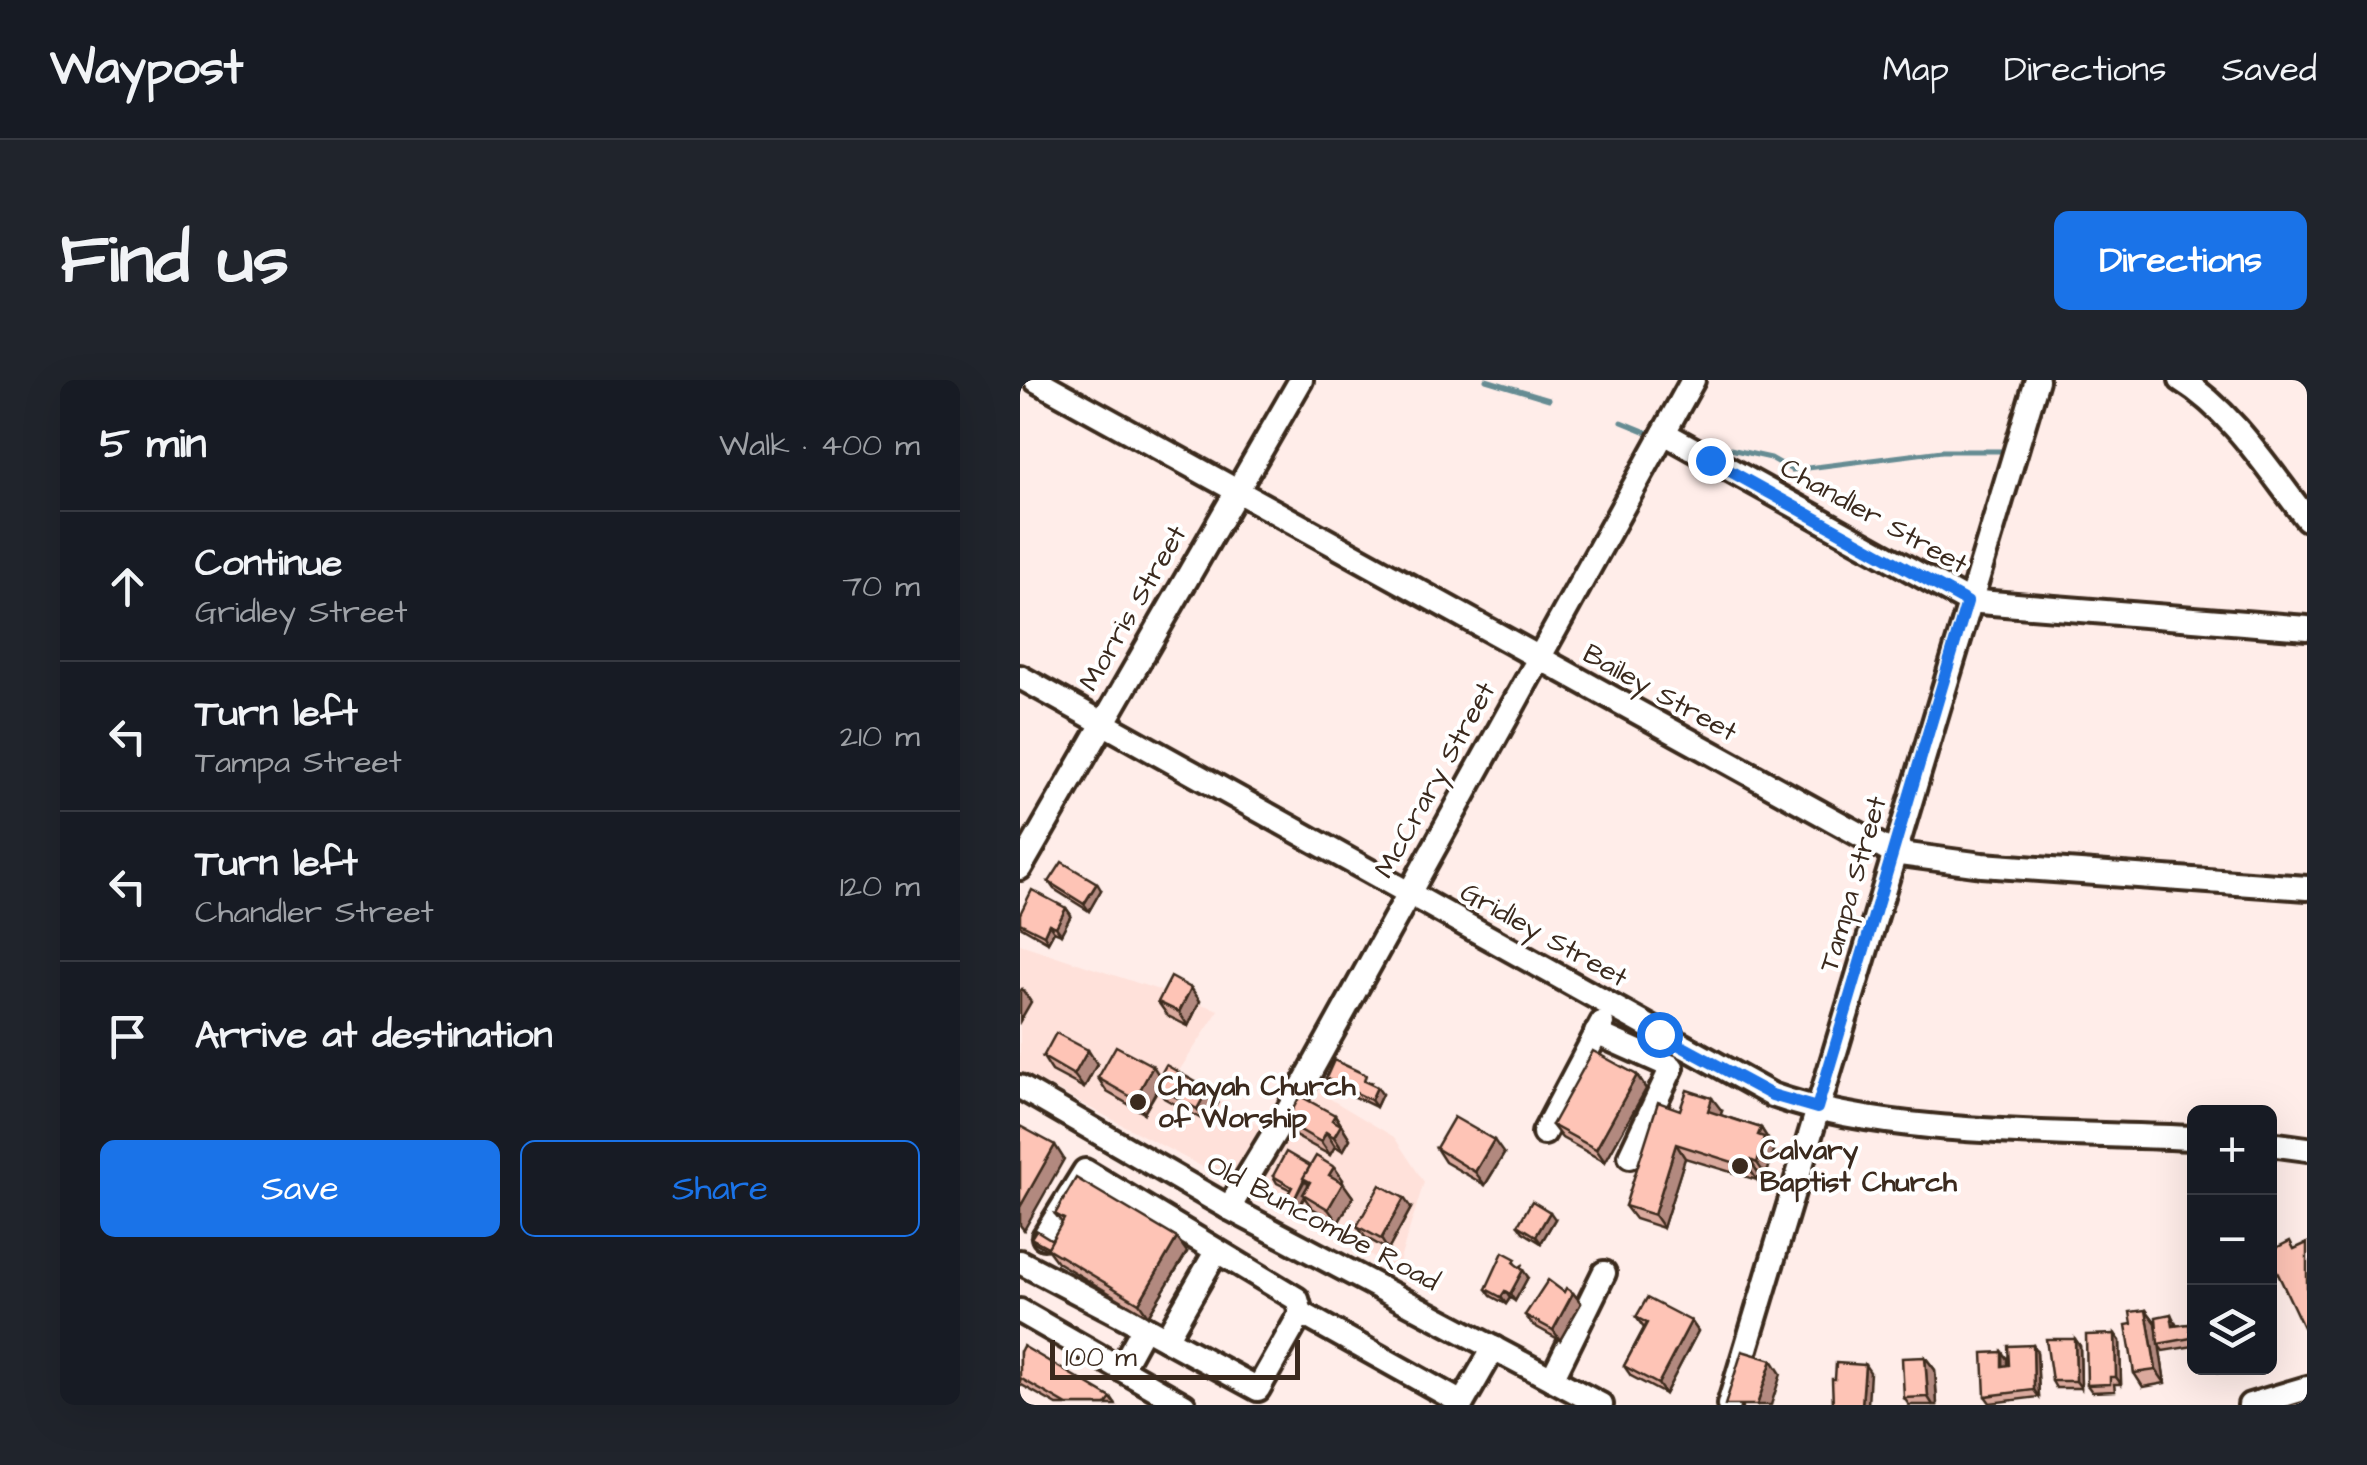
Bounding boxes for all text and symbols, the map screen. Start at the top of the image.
text: Waypost [50,36,243,102]
text: Map [1883,45,1949,94]
text: Directions [2004,45,2167,94]
text: Saved [2222,45,2317,94]
button: Directions [2054,211,2307,310]
text: Find us [60,212,289,309]
text: 5 min [100,416,207,474]
text: Walk · 400 m [719,423,920,468]
route end [1688,438,1734,484]
street label: Chandler Street [1773,448,1975,584]
street label: Morris Street [1070,517,1197,698]
text: Continue [195,538,342,590]
icon: ahead [100,559,155,614]
text: 70 m [842,564,920,609]
text: Gridley Street [195,590,408,635]
street label: Bailey Street [1575,635,1745,754]
street label: McCrary Street [1365,674,1507,886]
text: Turn left [195,688,358,740]
icon: left [100,709,155,764]
text: 210 m [840,714,920,759]
text: Tampa Street [195,740,402,785]
street label: Tampa Street [1809,791,1897,976]
text: Turn left [195,838,358,890]
icon: left [100,859,155,914]
text: 120 m [840,864,920,909]
street label: Gridley Street [1452,873,1635,999]
text: Chandler Street [195,890,434,935]
icon: arrive [100,1009,155,1064]
text: Arrive at destination [195,1010,552,1062]
route start [1637,1012,1683,1058]
place label: Chayah Church of Worship [1158,1067,1357,1139]
marker: Chayah Church of Worship [1127,1091,1149,1113]
map controls [2187,1105,2277,1375]
button: + [2187,1105,2277,1195]
place label: Calvary Baptist Church [1760,1131,1958,1203]
button: Save [100,1140,500,1237]
button: Share [520,1140,920,1237]
street label: Old Buncombe Road [1200,1145,1446,1301]
marker: Calvary Baptist Church [1729,1155,1751,1177]
button: − [2187,1195,2277,1285]
button: layers [2187,1285,2277,1375]
scale bar [1050,1335,1300,1380]
text: 100 m [1065,1338,1137,1377]

